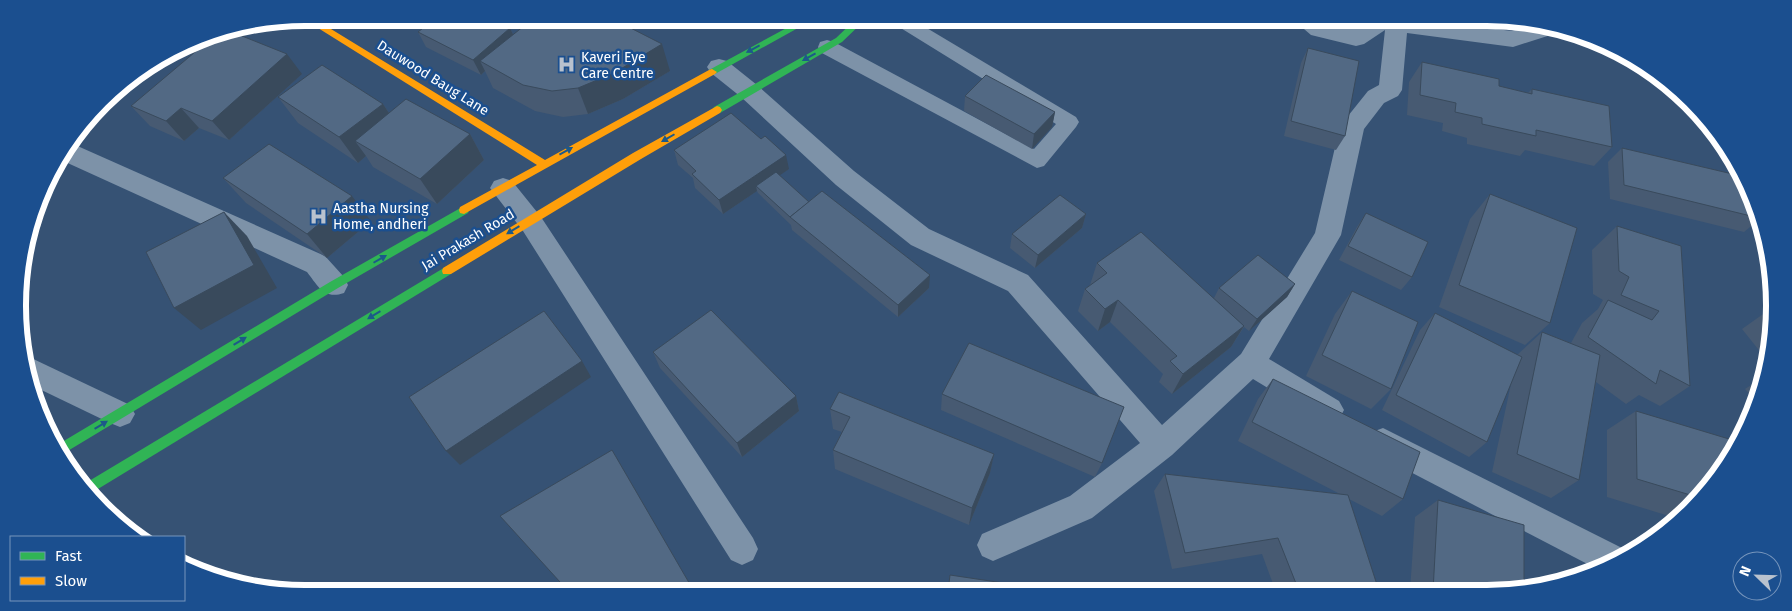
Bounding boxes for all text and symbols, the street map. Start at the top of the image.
street label: Dauwood Baug Lane [374,37,492,119]
one-way arrow [746,45,760,53]
place label: Kaveri Eye Care Centre [581,49,654,82]
one-way arrow [802,53,815,62]
hospital icon: Kaveri Eye Care Centre [557,55,577,75]
one-way arrow [661,134,674,143]
one-way arrow [559,147,574,155]
place label: Aastha Nursing Home, andheri [333,200,429,233]
hospital icon: Aastha Nursing Home, andheri [309,206,329,226]
street label: Jai Prakash Road [419,206,517,274]
one-way arrow [506,226,520,235]
one-way arrow [373,254,387,263]
one-way arrow [368,310,381,319]
one-way arrow [234,337,247,346]
one-way arrow [95,421,108,430]
legend [10,536,185,601]
text: Fast [55,547,82,565]
north arrow [1732,551,1782,601]
text: N [1736,564,1755,579]
text: Slow [55,572,87,590]

